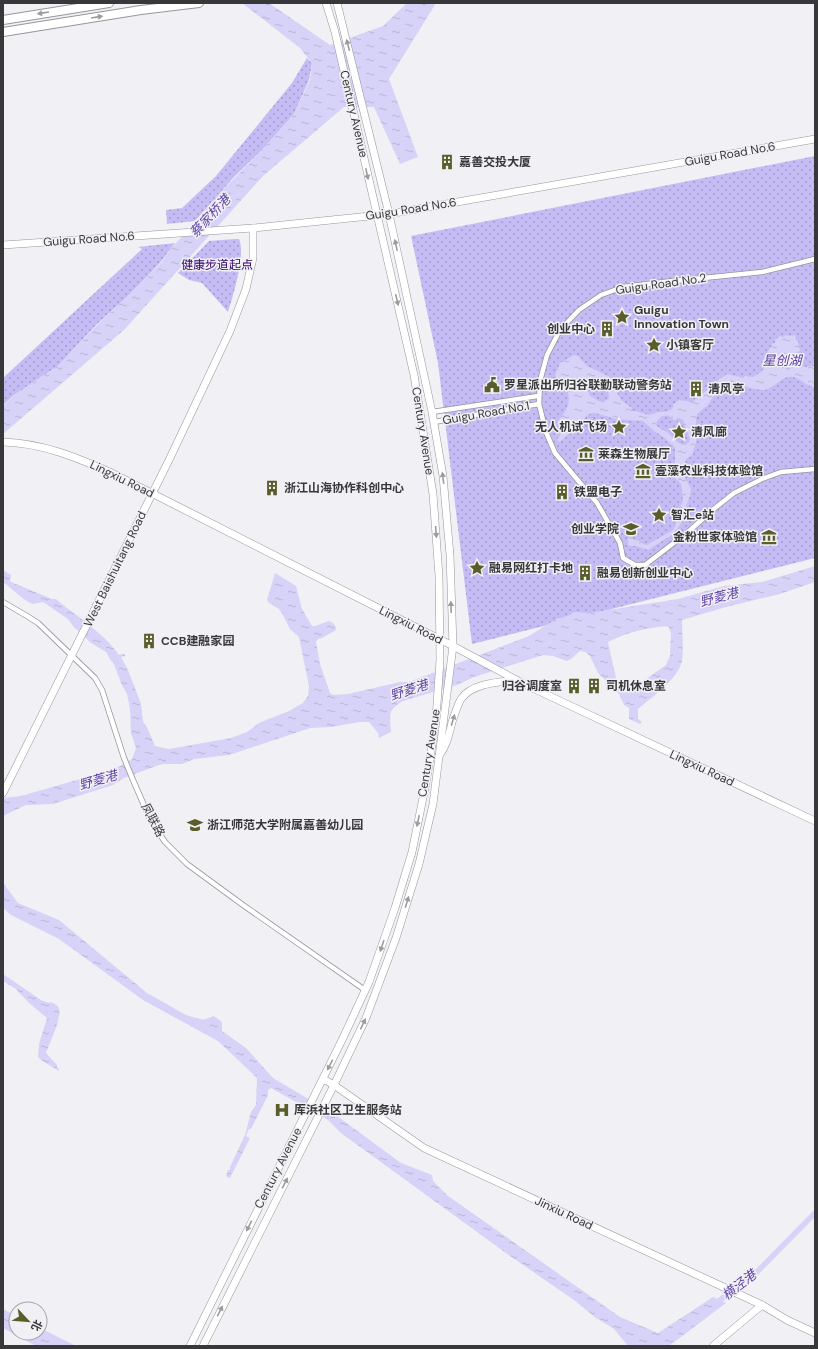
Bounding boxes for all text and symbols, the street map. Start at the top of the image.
one-way arrow [37,10,49,16]
one-way arrow [91,14,103,20]
one-way arrow [344,38,350,51]
street label: Century Avenue [336,69,372,159]
street label: Guigu Road No.6 [683,138,777,170]
building icon: 嘉善交投大厦 [438,153,456,171]
place label: 嘉善交投大厦 [459,154,531,170]
one-way arrow [365,167,371,180]
water label: 蔡家桥港 [186,190,235,241]
street label: Guigu Road No.6 [364,194,458,224]
street label: Guigu Road No.6 [43,228,135,250]
one-way arrow [393,239,399,252]
park label: 健康步道起点 [181,257,253,273]
street label: Guigu Road No.2 [615,270,707,298]
one-way arrow [394,294,400,306]
place label: Guigu Innovation Town [634,302,729,332]
place icon: Guigu Innovation Town [613,308,631,326]
building icon: 创业中心 [598,320,616,338]
place label: 创业中心 [547,321,595,337]
place icon: 小镇客厅 [645,336,663,354]
place label: 小镇客厅 [666,337,714,353]
water label: 星创湖 [762,352,803,369]
public building icon: 罗星派出所归谷联勤联动警务站 [483,376,501,394]
place label: 罗星派出所归谷联勤联动警务站 [504,377,672,393]
building icon: 清风亭 [687,380,705,398]
place label: 清风亭 [708,381,744,397]
street label: Century Avenue [408,386,438,476]
street label: Guigu Road No.1 [441,397,531,429]
place icon: 无人机试飞场 [610,418,628,436]
place label: 无人机试飞场 [535,419,607,435]
place icon: 清风廊 [670,423,688,441]
place label: 清风廊 [691,424,727,440]
museum icon: 莱森生物展厅 [577,445,595,463]
place label: 莱森生物展厅 [598,446,670,462]
street label: Lingxiu Road [87,457,157,501]
museum icon: 壹藻农业科技体验馆 [634,462,652,480]
place label: 壹藻农业科技体验馆 [655,463,763,479]
one-way arrow [440,472,446,484]
building icon: 浙江山海协作科创中心 [263,479,281,497]
place label: 浙江山海协作科创中心 [284,480,404,496]
building icon: 铁盟电子 [553,483,571,501]
place label: 铁盟电子 [574,484,622,500]
place icon: 智汇e站 [650,506,668,524]
place label: 智汇e站 [671,507,714,523]
street label: West Baishuitang Road [80,509,150,629]
school or university icon: 创业学院 [622,520,640,538]
place label: 创业学院 [571,521,619,537]
one-way arrow [433,526,440,538]
museum icon: 金粉世家体验馆 [760,528,778,546]
place label: 金粉世家体验馆 [673,529,757,545]
place icon: 融易网红打卡地 [468,559,486,577]
place label: 融易网红打卡地 [489,560,573,576]
building icon: 融易创新创业中心 [576,564,594,582]
place label: 融易创新创业中心 [597,565,693,581]
water label: 野菱港 [698,583,742,610]
one-way arrow [448,600,454,613]
street label: Lingxiu Road [376,602,446,648]
building icon: CCB建融家园 [140,632,158,650]
place label: CCB建融家园 [161,633,234,649]
water label: 野菱港 [388,675,432,704]
building icon: 归谷调度室 [565,677,583,695]
building icon: 司机休息室 [585,677,603,695]
place label: 归谷调度室 [502,678,562,694]
place label: 司机休息室 [606,678,666,694]
street label: Century Avenue [414,708,444,798]
one-way arrow [450,714,456,726]
street label: Lingxiu Road [667,746,737,790]
water label: 野菱港 [77,766,121,794]
street label: 凤联路 [137,800,169,840]
one-way arrow [415,815,421,827]
school or university icon: 浙江师范大学附属嘉善幼儿园 [186,816,204,834]
place label: 浙江师范大学附属嘉善幼儿园 [207,817,363,833]
one-way arrow [404,896,410,908]
one-way arrow [378,940,384,952]
one-way arrow [360,1019,366,1030]
one-way arrow [327,1059,333,1070]
hospital icon: 厍浜社区卫生服务站 [273,1101,291,1119]
place label: 厍浜社区卫生服务站 [294,1102,402,1118]
street label: Century Avenue [251,1125,305,1211]
one-way arrow [282,1177,288,1188]
street label: Jinxiu Road [532,1193,596,1233]
one-way arrow [246,1221,252,1232]
water label: 横泾港 [718,1265,761,1304]
north arrow [8,1301,48,1341]
one-way arrow [217,1305,223,1317]
text: 北 [28,1317,46,1333]

